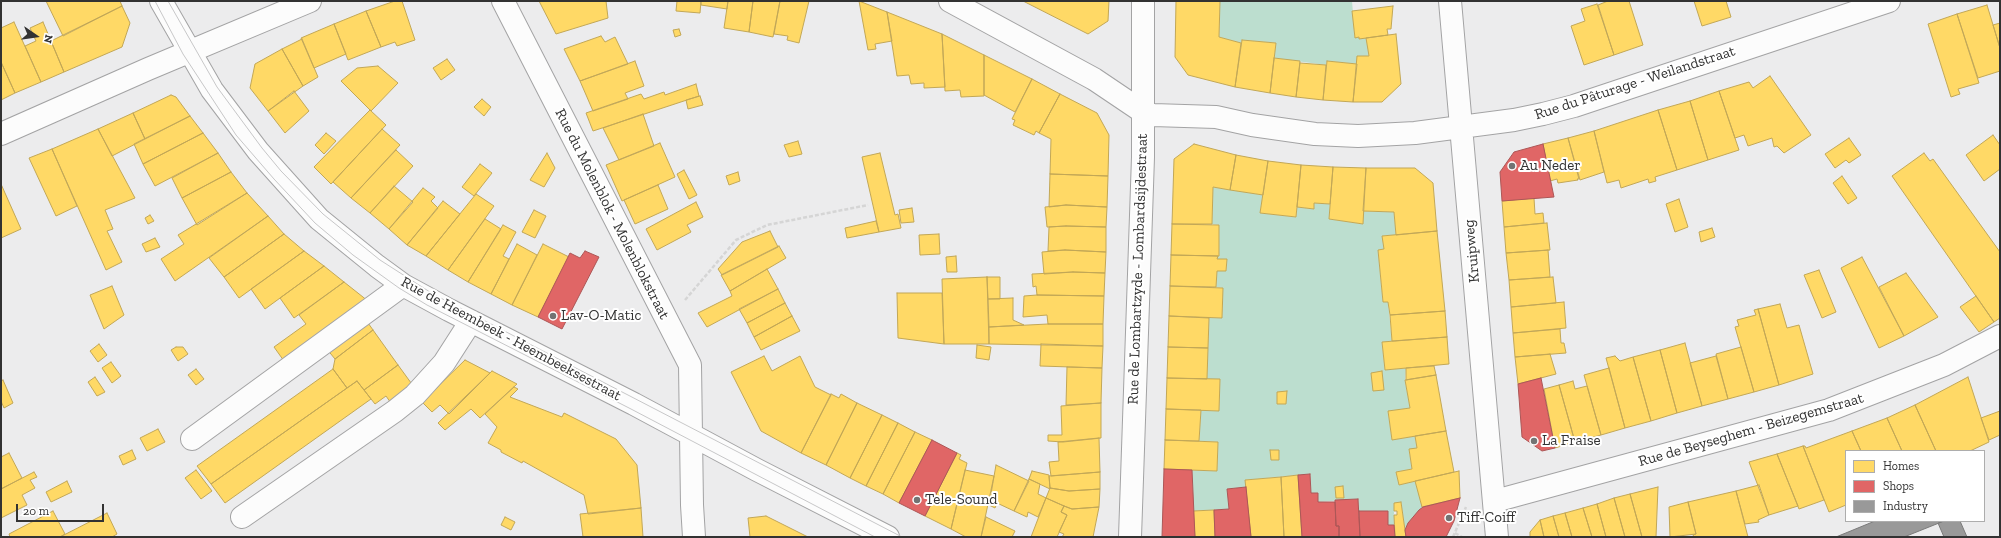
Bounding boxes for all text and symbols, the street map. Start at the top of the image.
north arrow [16,16,56,56]
text: N [41,33,55,44]
street label: Rue du Pâturage - Weilandstraat [1532,42,1738,124]
street label: Rue du Molenblok - Molenblokstraat [551,106,673,322]
street label: Rue de Lombartzyde - Lombardsijdestraat [1124,133,1152,405]
place label: Au Neder [1520,157,1581,175]
marker: Au Neder [1507,161,1517,171]
street label: Kruipweg [1460,219,1484,283]
street label: Rue de Heembeek - Heembeeksestraat [398,273,624,405]
place label: Lav-O-Matic [561,307,641,325]
marker: Lav-O-Matic [548,311,558,321]
street label: Rue de Beyseghem - Beizegemstraat [1636,389,1866,471]
place label: La Fraise [1542,432,1601,450]
marker: La Fraise [1529,436,1539,446]
legend [1845,450,1985,522]
text: Homes [1883,459,1919,473]
text: Shops [1883,479,1914,493]
place label: Tele-Sound [925,491,998,509]
marker: Tele-Sound [912,495,922,505]
scale bar [18,496,106,522]
text: Industry [1883,499,1928,513]
text: 20 m [23,504,49,518]
place label: Tiff-Coiff [1457,509,1515,527]
marker: Tiff-Coiff [1444,513,1454,523]

